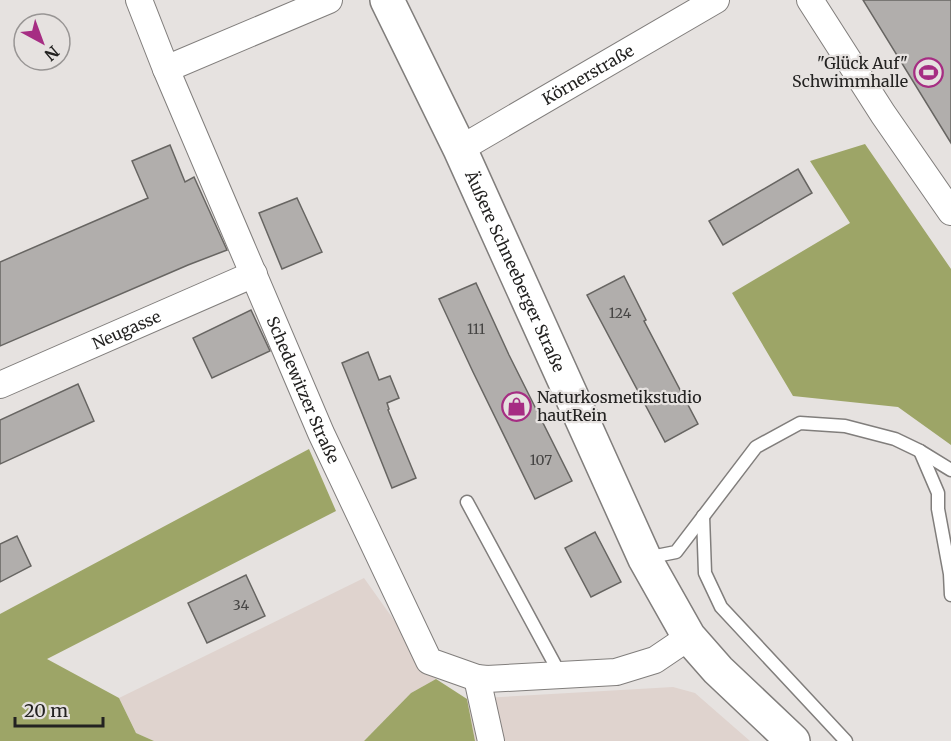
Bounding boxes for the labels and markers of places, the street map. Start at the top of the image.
place label: "Glück Auf" Schwimmhalle [792,53,908,91]
sports icon: "Glück Auf" Schwimmhalle [913,56,945,88]
place label: Naturkosmetikstudio hautRein [537,387,702,425]
shop icon: Naturkosmetikstudio hautRein [500,390,532,422]

